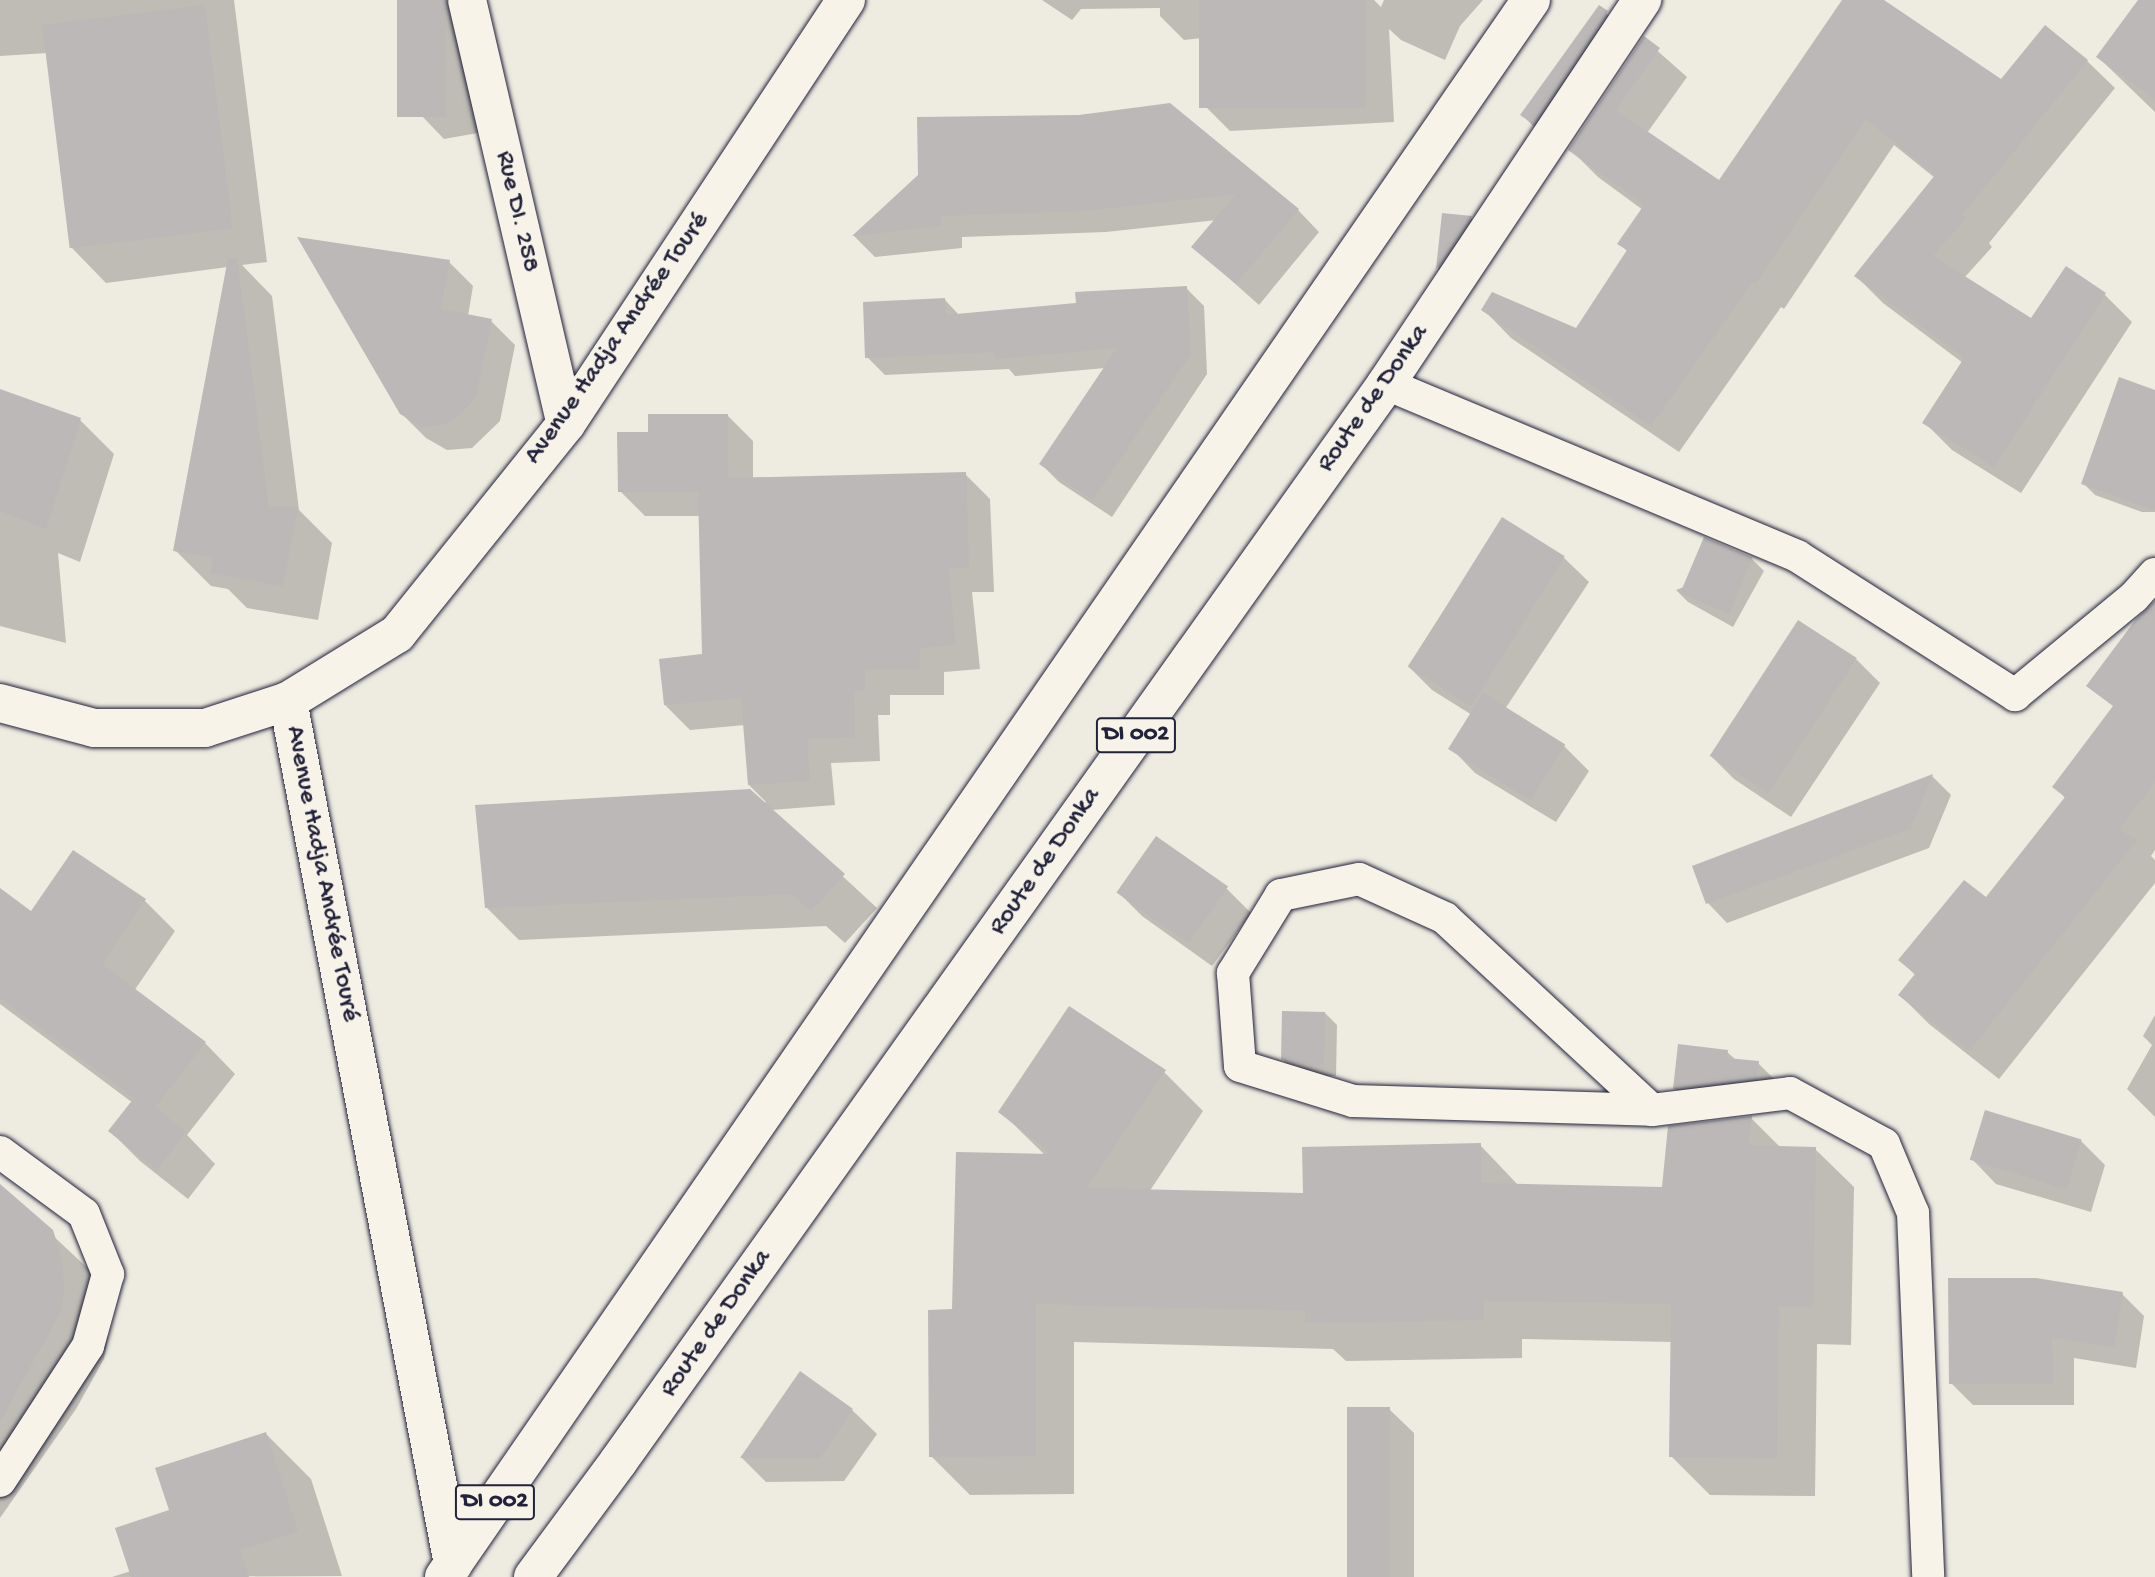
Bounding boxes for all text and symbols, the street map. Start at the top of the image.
street label: Rue DI. 258 [487,148,545,276]
street label: Avenue Hadja Andrée Touré [519,207,717,471]
street label: Route de Donka [1312,319,1436,479]
road number: DI 002 [1096,714,1176,756]
street label: Avenue Hadja Andrée Touré [277,724,365,1024]
street label: Route de Donka [984,782,1108,942]
street label: Route de Donka [655,1244,779,1404]
road number: DI 002 [455,1482,535,1522]

